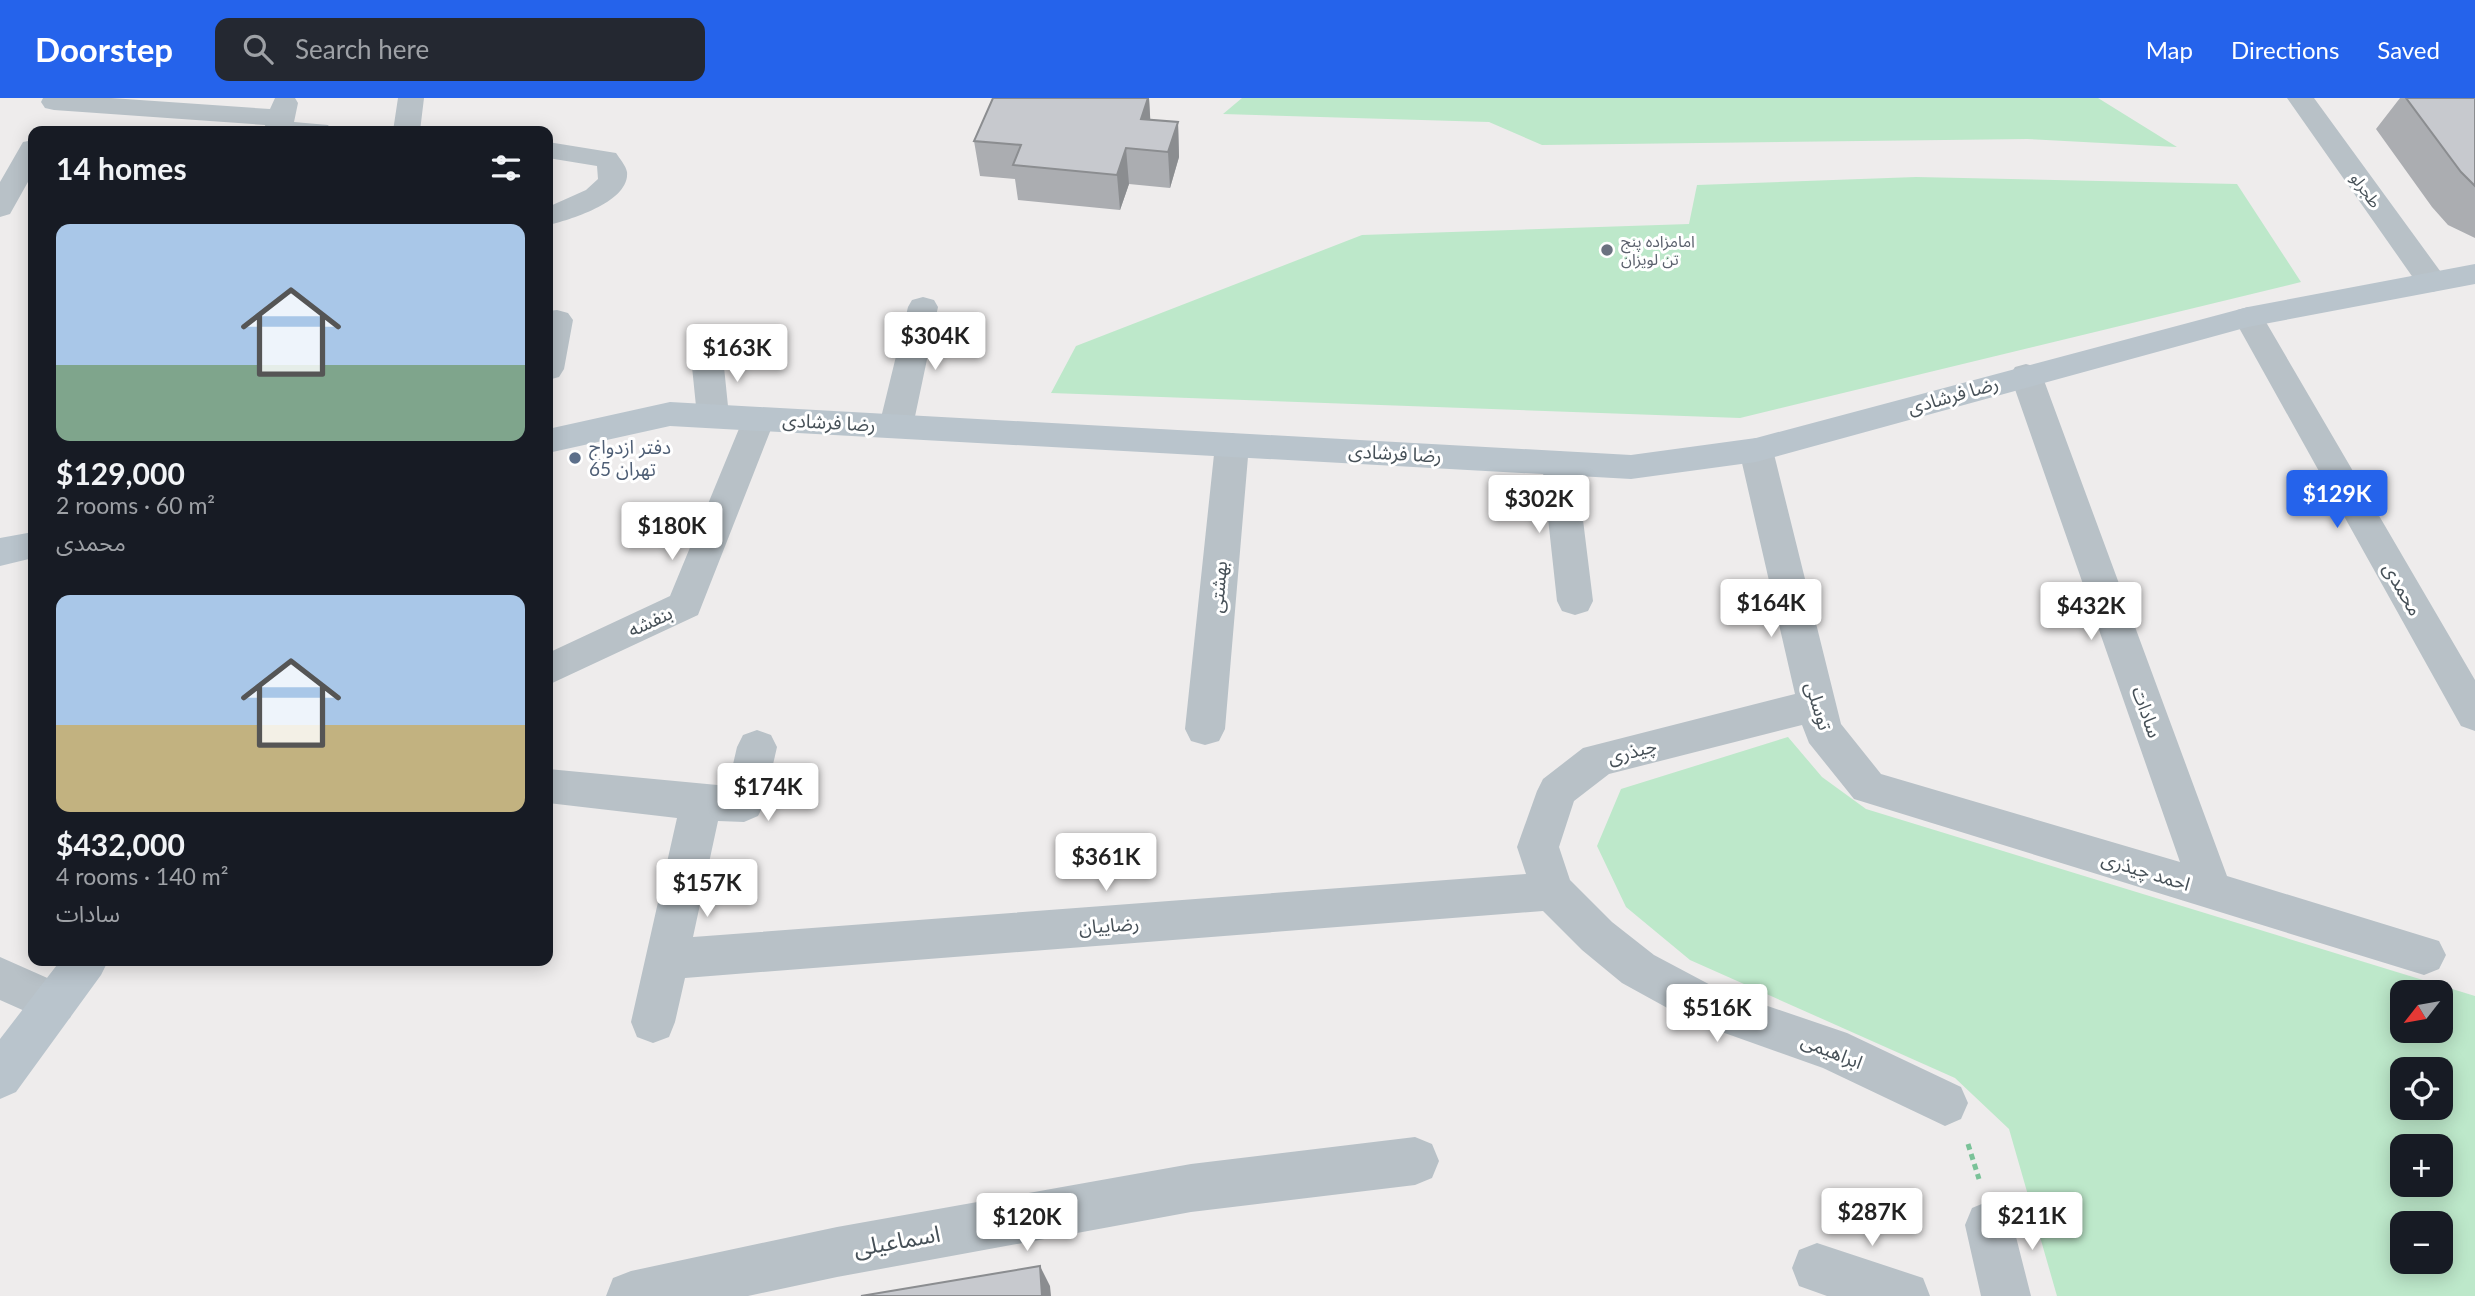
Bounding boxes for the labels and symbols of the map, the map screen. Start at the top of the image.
street label: طجرلو [2347,168,2386,212]
place label: امامزاده پنج تن لویزان [1621,231,1695,269]
marker: امامزاده پنج تن لویزان [1599,242,1615,258]
pin: $304K [886,313,984,372]
pin: $163K [688,324,786,384]
street label: رضا فرشادی [1905,371,2001,419]
street label: رضا فرشادی [782,408,876,436]
place label: دفتر ازدواج 65 تهران [589,435,671,481]
street label: رضا فرشادی [1348,439,1442,467]
marker: دفتر ازدواج 65 تهران [567,450,583,466]
pin: $129K [2288,470,2386,530]
pin: $302K [1490,476,1588,535]
pin: $180K [623,503,721,562]
street label: محمدی [2379,558,2428,619]
street label: بهشتی [1204,560,1232,614]
pin: $164K [1722,580,1820,639]
pin: $432K [2042,582,2140,642]
street label: بنفشه [624,600,676,641]
street label: توسلی [1800,679,1838,733]
street label: سادات [2128,683,2167,741]
street label: چیذری [1605,733,1659,770]
pin: $174K [719,764,817,823]
pin: $361K [1057,834,1155,893]
street label: احمد چیذری [2098,846,2193,897]
pin: $157K [658,860,756,919]
street label: رضاییان [1078,911,1140,939]
north arrow [2390,980,2454,1043]
pin: $516K [1668,984,1766,1044]
street label: ابراهیمی [1798,1028,1866,1074]
pin: $287K [1823,1188,1921,1248]
pin: $211K [1983,1192,2081,1252]
pin: $120K [978,1194,1076,1253]
street label: اسماعیلی [851,1219,942,1261]

